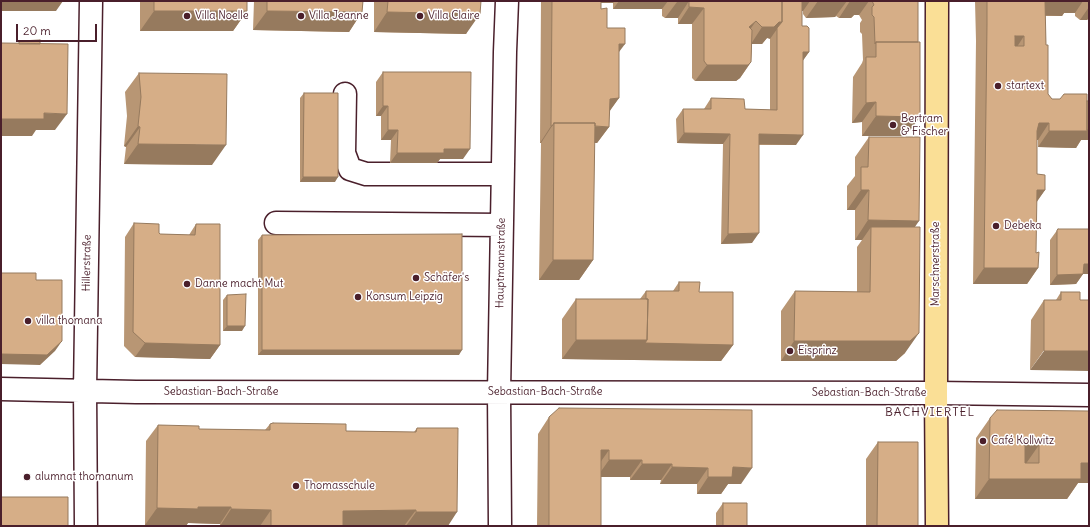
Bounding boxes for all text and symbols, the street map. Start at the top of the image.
place label: Villa Noelle [195,9,249,23]
place label: Villa Jeanne [309,9,369,23]
place label: Villa Claire [428,9,480,23]
marker: Villa Noelle [182,11,192,21]
marker: Villa Jeanne [296,11,306,21]
marker: Villa Claire [415,11,425,21]
scale bar [18,16,99,42]
text: 20 m [23,23,51,38]
place label: startext [1006,79,1044,93]
marker: startext [993,81,1003,91]
place label: Bertram & Fischer [901,112,948,138]
marker: Bertram & Fischer [888,120,898,130]
street label: Hauptmannstraße [494,218,508,308]
place label: Debeka [1004,219,1042,233]
marker: Debeka [991,221,1001,231]
street label: Marschnerstraße [929,222,943,306]
street label: Hillerstraße [80,234,94,292]
place label: Schäfer's [424,271,469,285]
marker: Schäfer's [411,273,421,283]
place label: Danne macht Mut [195,277,283,291]
marker: Danne macht Mut [182,279,192,289]
place label: Konsum Leipzig [366,290,443,304]
marker: Konsum Leipzig [353,292,363,302]
place label: villa thomana [36,314,102,328]
marker: villa thomana [23,316,33,326]
place label: Eisprinz [798,344,837,358]
marker: Eisprinz [785,346,795,356]
street label: Sebastian-Bach-Straße [164,385,278,399]
street label: Sebastian-Bach-Straße [488,385,602,399]
street label: Sebastian-Bach-Straße [812,386,926,400]
district label: BACHVIERTEL [885,406,975,420]
place label: Café Kollwitz [991,434,1054,448]
marker: Café Kollwitz [978,436,988,446]
place label: alumnat thomanum [35,470,133,484]
marker: alumnat thomanum [22,472,32,482]
place label: Thomasschule [304,479,375,493]
marker: Thomasschule [291,481,301,491]

